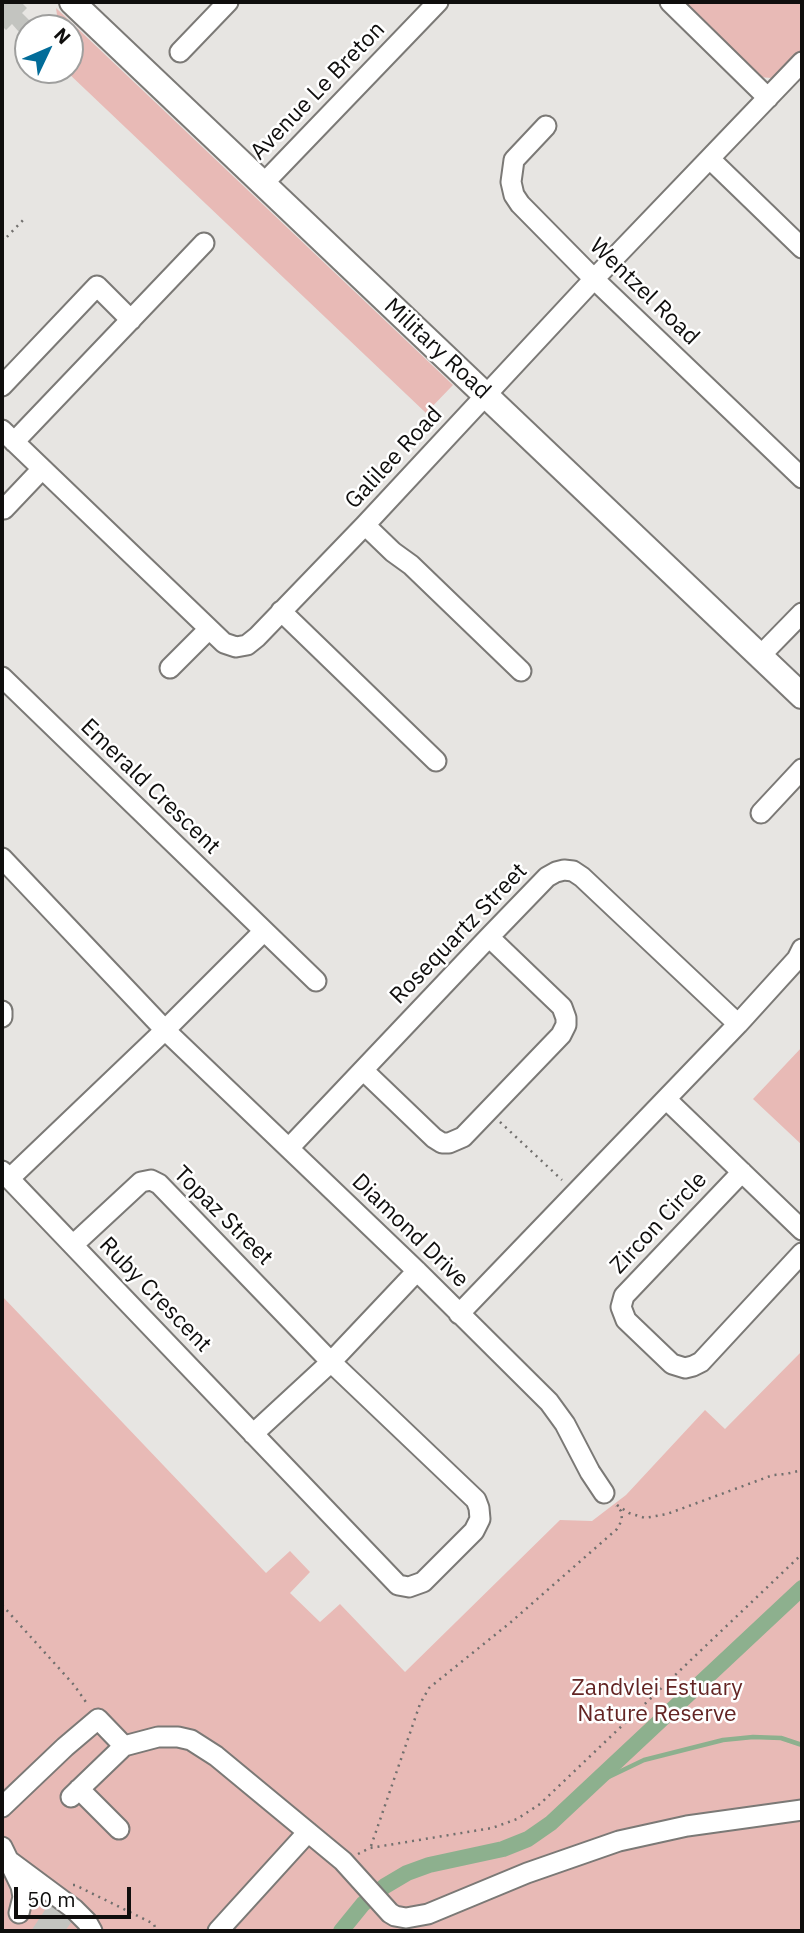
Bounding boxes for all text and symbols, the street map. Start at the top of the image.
north arrow [14,14,84,84]
street label: Avenue Le Breton [245,16,391,166]
text: N [49,23,76,49]
street label: Wentzel Road [584,233,704,351]
street label: Military Road [378,293,496,405]
street label: Galilee Road [340,401,448,515]
street label: Emerald Crescent [74,713,226,861]
street label: Rosequartz Street [385,858,533,1010]
street label: Topaz Street [168,1161,278,1271]
street label: Zircon Circle [605,1166,713,1280]
street label: Diamond Drive [346,1168,474,1294]
street label: Ruby Crescent [93,1232,217,1358]
park label: Zandvlei Estuary Nature Reserve [571,1674,743,1728]
scale bar [18,1874,135,1918]
text: 50 m [27,1885,76,1913]

